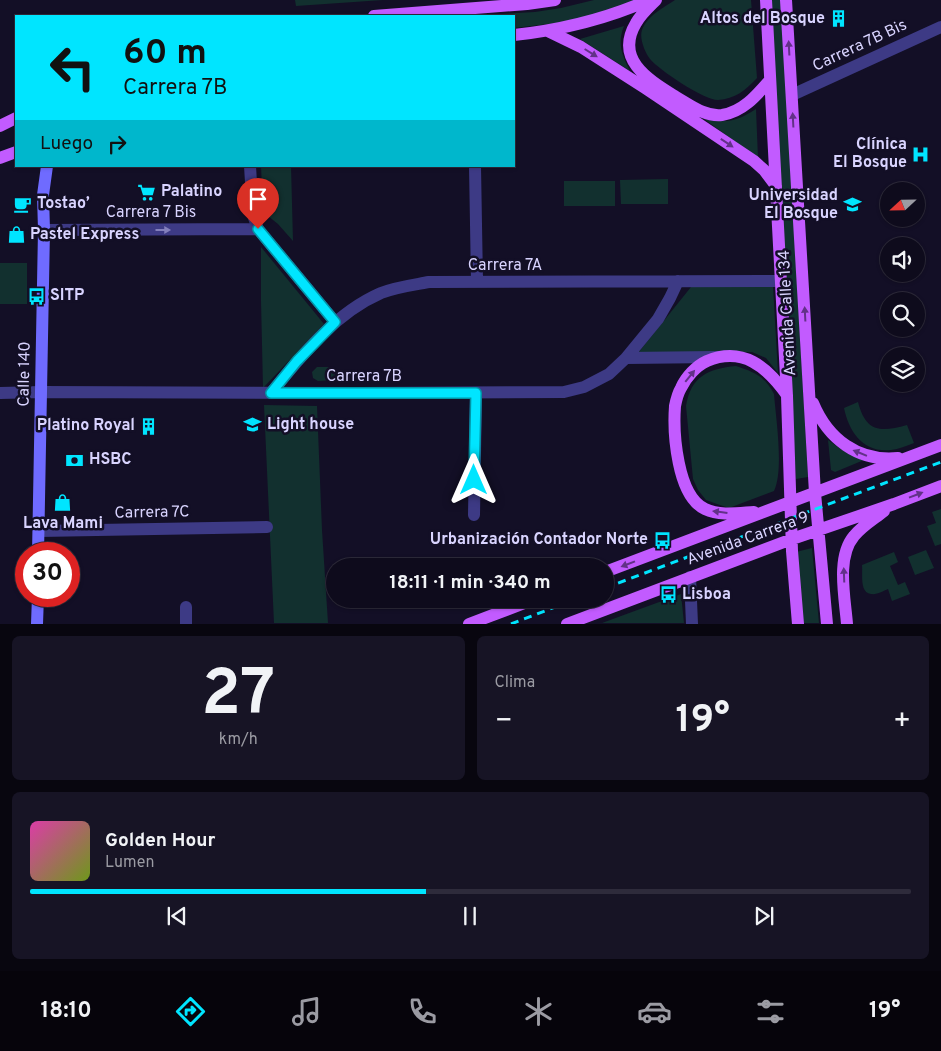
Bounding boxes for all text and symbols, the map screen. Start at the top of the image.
place label: Altos del Bosque [700,9,825,29]
building icon: Altos del Bosque [829,9,849,29]
street label: Carrera 7B Bis [810,15,910,77]
text: 60 m [123,32,207,76]
icon: left [40,35,105,100]
one-way arrow [785,39,793,55]
one-way arrow [585,49,598,58]
text: Carrera 7B [123,75,227,102]
one-way arrow [789,112,797,128]
icon: right [103,130,131,158]
text: Luego [40,132,93,156]
place label: Clínica El Bosque [833,135,907,173]
one-way arrow [720,138,734,147]
hospital icon: Clínica El Bosque [911,144,931,164]
pin [237,178,279,229]
supermarket icon: Palatino [137,182,157,202]
place label: Palatino [161,182,222,202]
north arrow [880,182,925,228]
map controls [880,182,925,392]
icon: arrive [244,185,272,213]
place label: Universidad El Bosque [749,186,838,224]
cafe icon: Tostao’ [13,194,33,214]
place label: Tostao’ [37,194,90,214]
school or university icon: Universidad El Bosque [842,195,862,215]
street label: Carrera 7 Bis [106,203,196,223]
shop icon: Pastel Express [6,225,26,245]
place label: Pastel Express [30,225,139,245]
one-way arrow [155,226,171,234]
button: sound [880,237,925,282]
street label: Avenida Calle 134 [775,249,801,377]
street label: Carrera 7A [468,256,542,276]
bus stop icon: SITP [26,286,46,306]
place label: SITP [50,286,84,306]
button: search [880,292,925,337]
one-way arrow [800,305,808,321]
street label: Calle 140 [14,341,36,407]
button: layers [880,347,925,392]
street label: Carrera 7B [326,367,402,387]
one-way arrow [685,369,696,382]
school or university icon: Light house [243,415,263,435]
place label: Light house [267,415,354,435]
place label: Platino Royal [37,416,135,436]
building icon: Platino Royal [139,416,159,436]
one-way arrow [853,448,868,456]
bank icon: HSBC [65,450,85,470]
place label: HSBC [89,450,131,470]
position arrow [447,453,499,505]
one-way arrow [909,491,924,499]
shop icon: Lava Mami [53,492,73,512]
street label: Carrera 7C [114,502,190,524]
street label: Avenida Carrera 9 [684,508,812,570]
one-way arrow [712,508,728,516]
place label: Lava Mami [23,514,103,534]
place label: Urbanización Contador Norte [430,530,648,550]
bus stop icon: Urbanización Contador Norte [652,530,672,550]
speed limit sign: 30 [15,542,80,607]
one-way arrow [621,561,636,568]
one-way arrow [839,567,847,583]
text: 18:11 · 1 min · 340 m [389,571,551,595]
bus stop icon: Lisboa [658,585,678,605]
place label: Lisboa [682,585,731,605]
text: 27 [201,656,275,738]
text: Clima [495,673,535,693]
text: 19° [676,697,730,746]
text: − [495,704,513,740]
text: + [893,704,911,740]
text: km/h [219,730,258,750]
text: Golden Hour [105,829,216,853]
text: Lumen [105,853,155,873]
icon: previous [163,902,191,930]
icon: pause [456,902,484,930]
icon: next [750,902,778,930]
icon: directions [173,994,208,1029]
icon: music [289,994,324,1029]
icon: phone [405,994,440,1029]
icon: climate [521,994,556,1029]
icon: car [637,994,672,1029]
icon: filters [753,994,788,1029]
text: 18:10 [41,998,92,1025]
text: 19° [869,998,900,1025]

